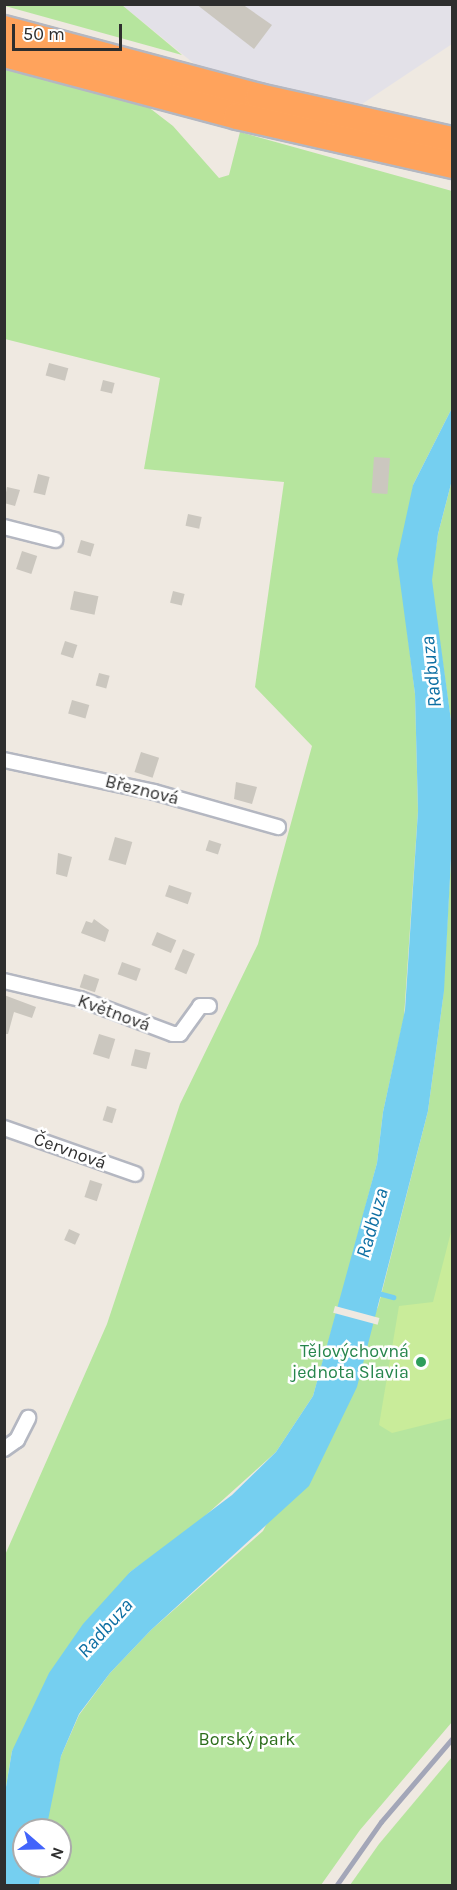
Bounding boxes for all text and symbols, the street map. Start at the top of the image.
scale bar [15,12,124,50]
text: 50 m [23,23,65,45]
water label: Radbuza [415,635,447,709]
street label: Březnová [103,770,181,810]
street label: Květnová [75,990,153,1036]
street label: Červnová [31,1128,109,1174]
water label: Radbuza [351,1185,393,1261]
place label: Tělovýchovná jednota Slavia [292,1341,409,1384]
marker: Tělovýchovná jednota Slavia [414,1355,428,1369]
water label: Radbuza [72,1593,138,1663]
park label: Borský park [199,1728,295,1750]
north arrow [12,1818,72,1878]
text: N [47,1845,68,1862]

